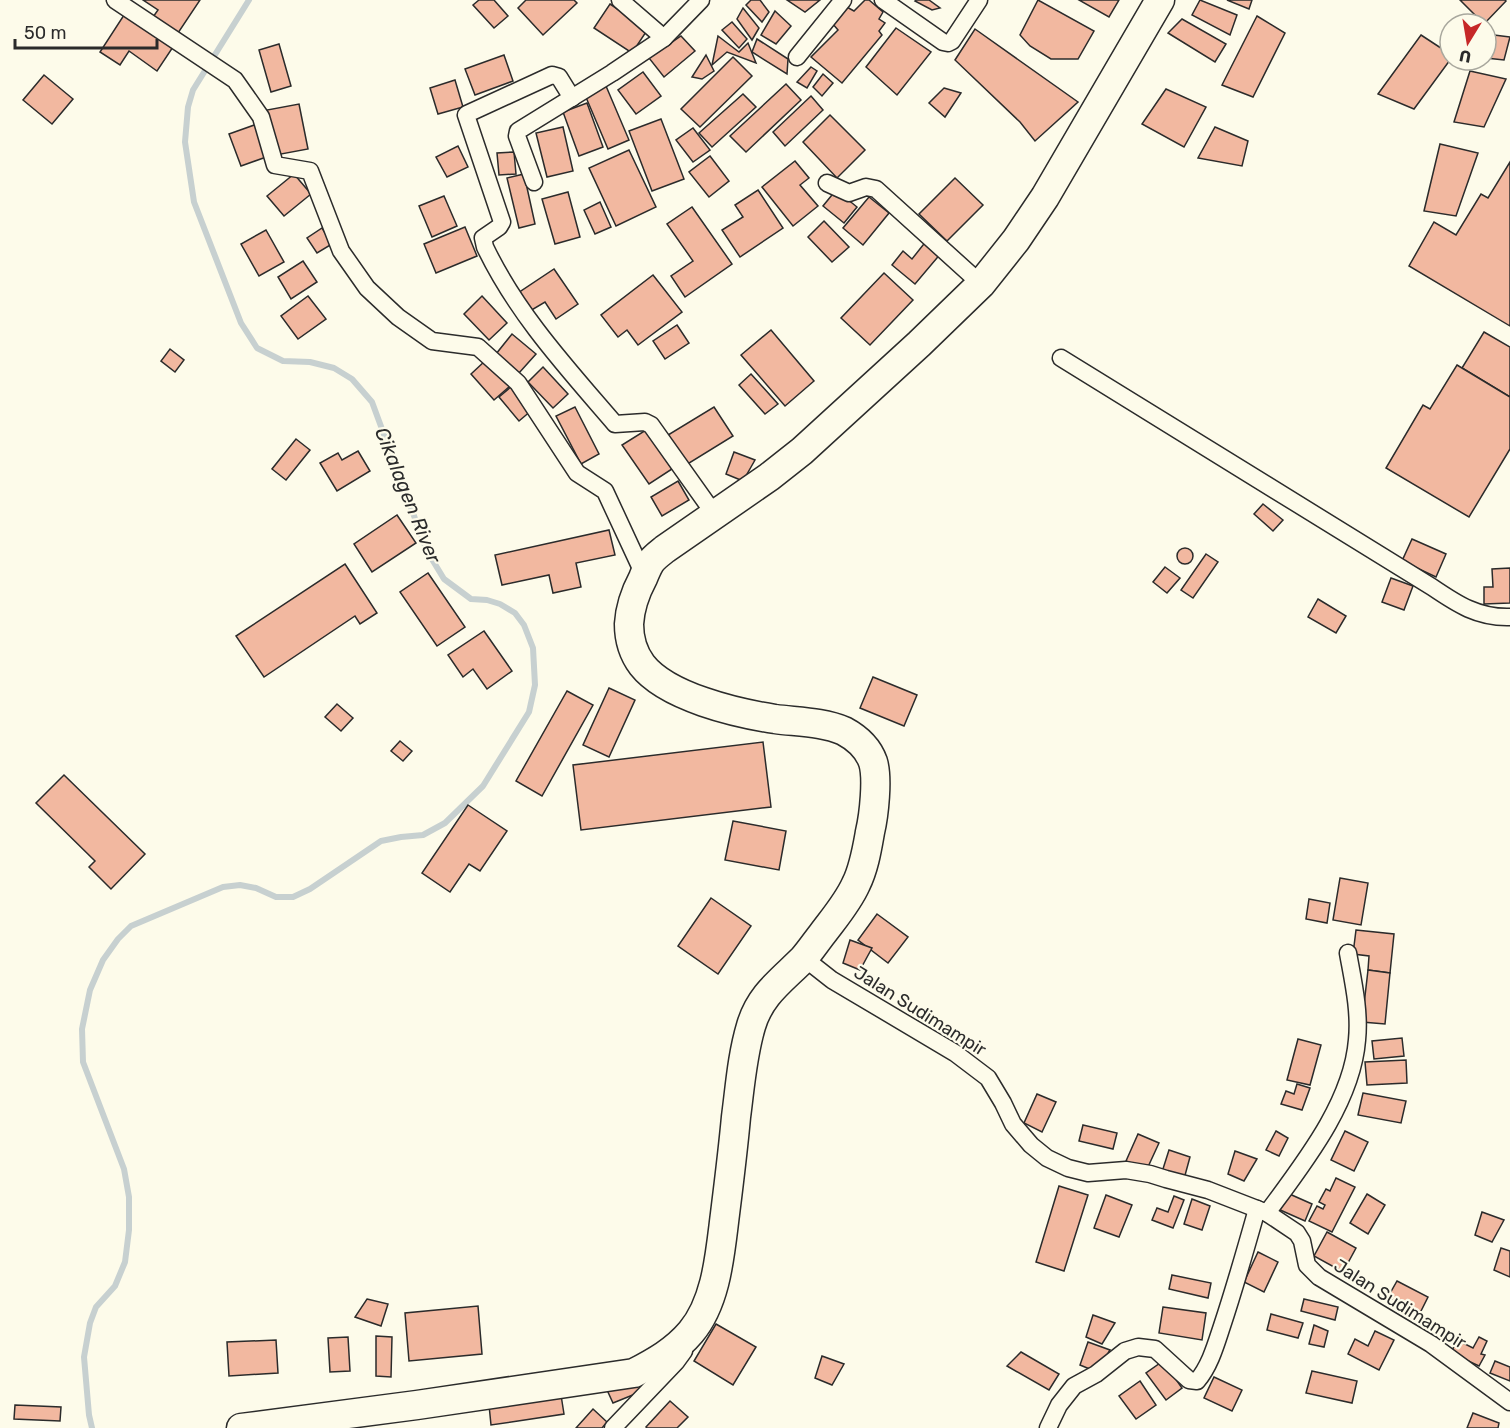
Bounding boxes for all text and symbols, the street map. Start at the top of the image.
scale bar [15,12,158,50]
north arrow [1438,12,1498,72]
text: 50 m [24,22,67,44]
text: U [1458,46,1473,67]
water label: Cikalagen River [370,424,447,568]
street label: Jalan Sudimampir [850,961,990,1061]
street label: Jalan Sudimampir [1330,1254,1470,1354]

